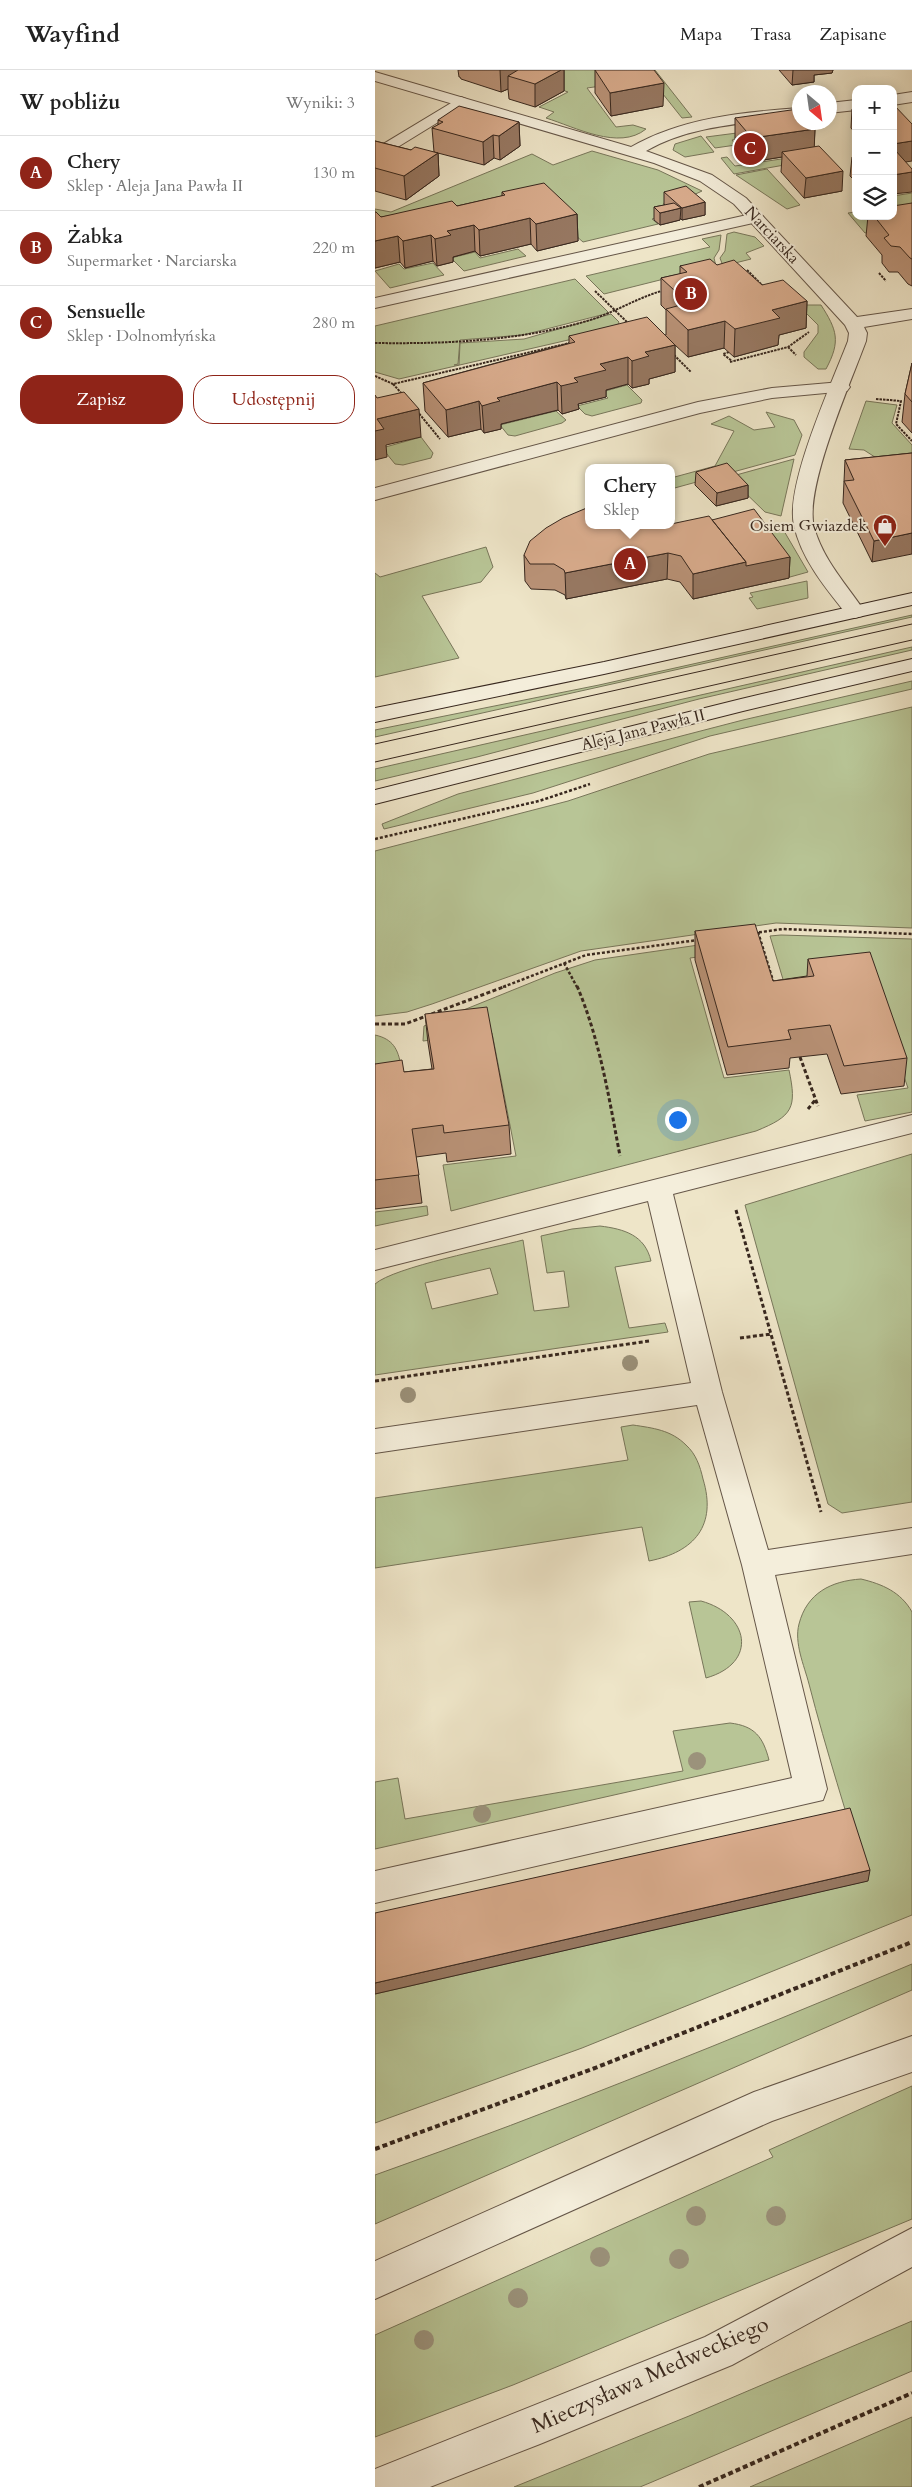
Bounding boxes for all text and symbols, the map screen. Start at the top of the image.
text: Wayfind [25,18,120,51]
text: Mapa [680,22,722,47]
text: Trasa [750,22,792,47]
text: Zapisane [820,22,887,47]
north arrow [792,85,837,130]
map controls [852,85,897,220]
button: + [852,85,897,130]
text: W pobliżu [20,88,121,117]
text: Wyniki: 3 [286,92,355,114]
pin: C [734,130,766,168]
button: − [852,130,897,175]
text: Chery [67,149,121,175]
text: A [30,162,42,184]
text: 130 m [313,162,355,184]
text: Sklep · Aleja Jana Pawła II [67,175,243,197]
button: layers [852,175,897,220]
street label: Narciarska [739,201,805,269]
text: Żabka [67,224,123,250]
text: B [30,237,42,259]
text: 220 m [313,237,355,259]
text: Supermarket · Narciarska [67,250,237,272]
pin: B [675,275,707,313]
text: Sensuelle [67,299,146,325]
text: C [30,312,42,334]
text: 280 m [313,312,355,334]
text: Sklep · Dolnomłyńska [67,325,216,347]
button: Zapisz [20,375,183,424]
button: Udostępnij [193,375,355,424]
popup [585,464,675,529]
text: Chery [603,473,657,499]
text: Sklep [603,499,640,521]
shop icon: Osiem Gwiazdek [872,513,898,547]
place label: Osiem Gwiazdek [750,515,867,537]
pin: A [614,545,646,583]
street label: Aleja Jana Pawła II [579,704,707,756]
your location [665,1107,691,1133]
street label: Mieczysława Medweckiego [527,2309,773,2441]

